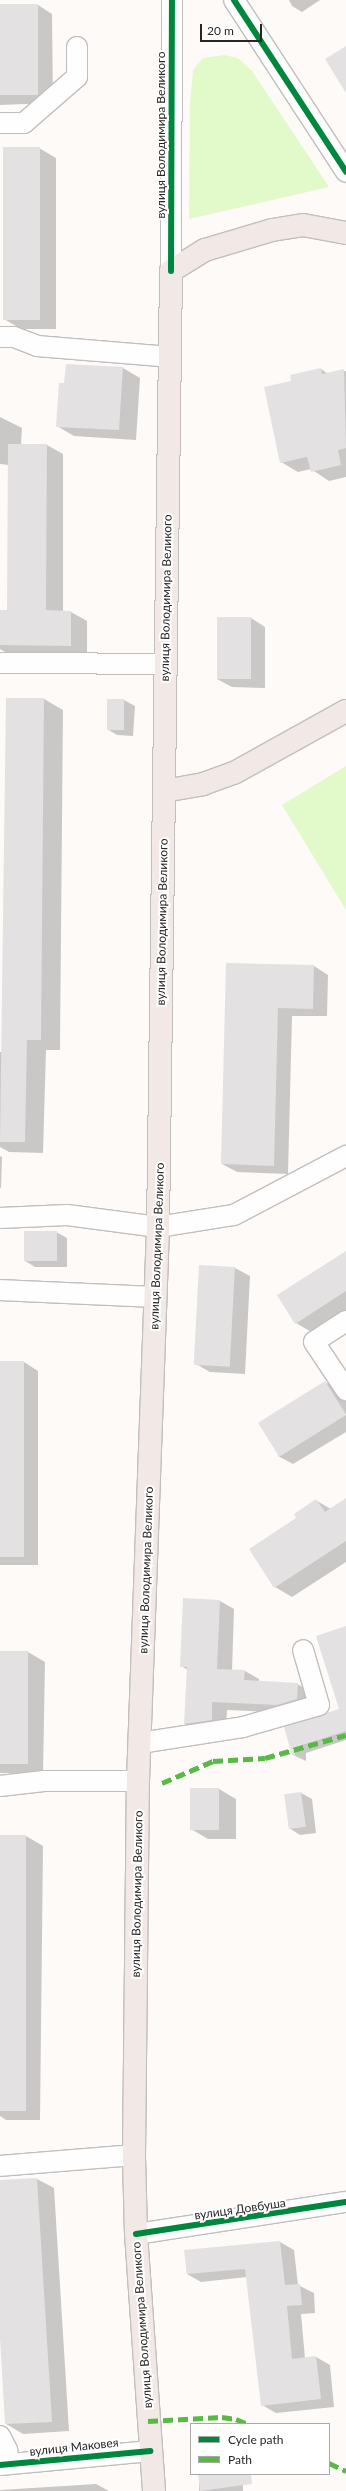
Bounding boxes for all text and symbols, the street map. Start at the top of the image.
scale bar [202,16,264,42]
text: 20 m [207,23,234,38]
street label: вулиця Володимира Великого [154,51,168,219]
street label: вулиця Володимира Великого [157,514,175,682]
street label: вулиця Володимира Великого [153,838,171,1006]
street label: вулиця Володимира Великого [147,1162,167,1330]
street label: вулиця Володимира Великого [136,1486,156,1654]
street label: вулиця Володимира Великого [128,1810,146,1978]
street label: вулиця Довбуша [193,2195,287,2223]
street label: вулиця Володимира Великого [129,2241,155,2409]
legend [190,2423,330,2475]
text: Cycle path [228,2432,283,2447]
street label: вулиця Маковея [29,2435,119,2459]
text: Path [228,2452,252,2467]

